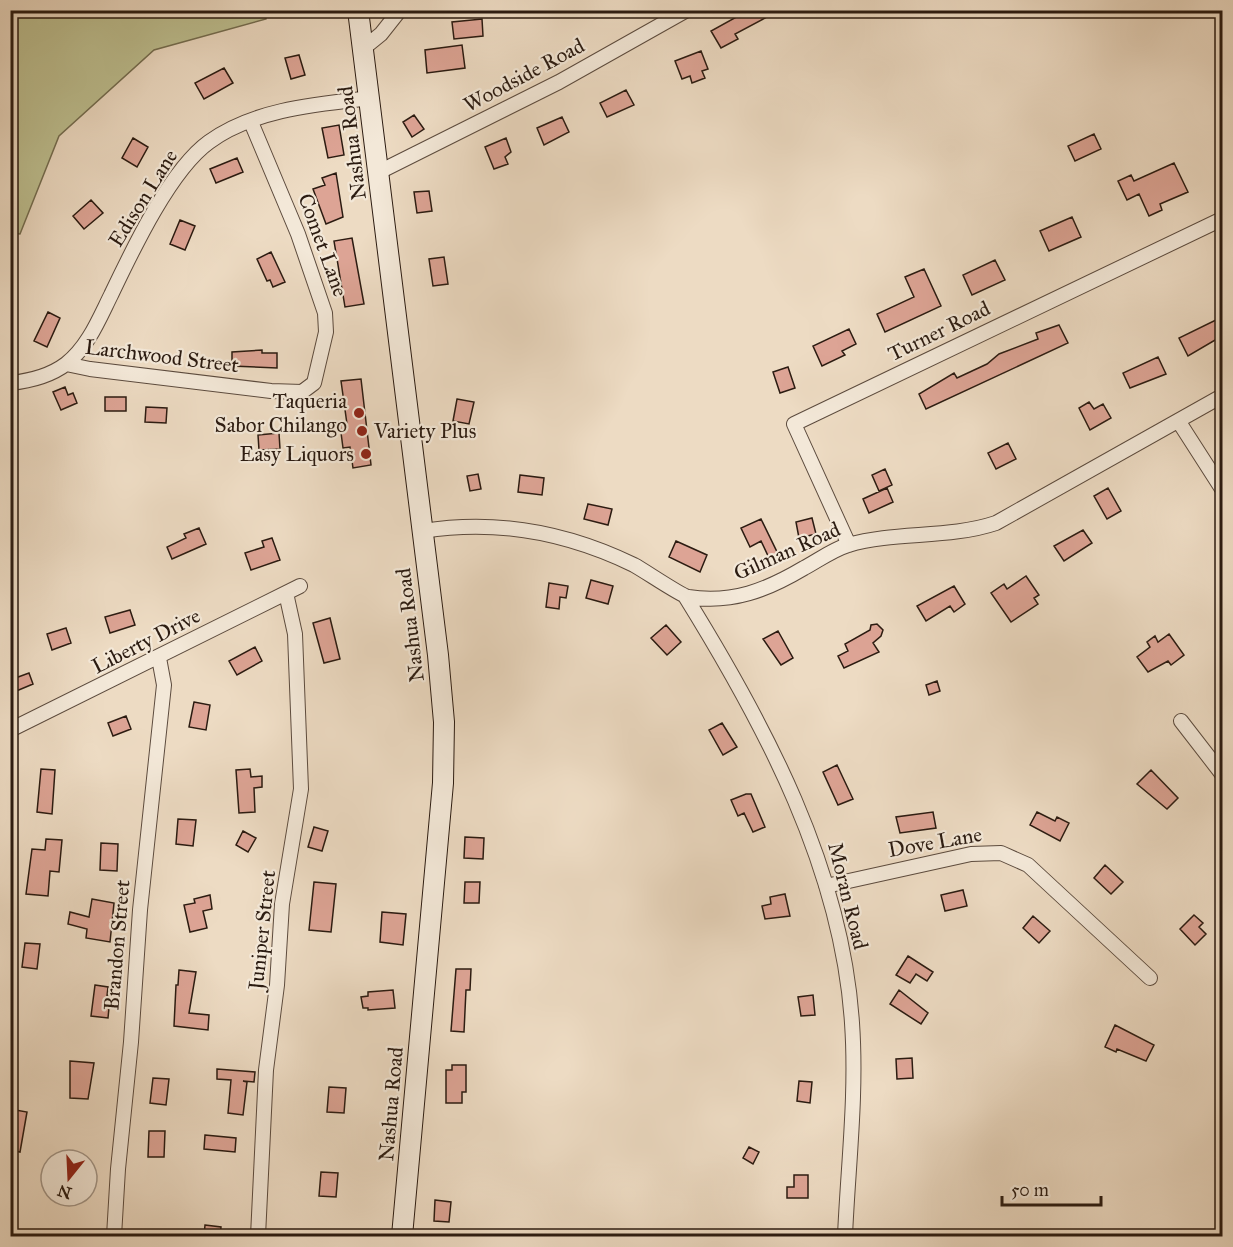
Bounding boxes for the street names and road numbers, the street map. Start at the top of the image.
street label: Woodside Road [459,32,589,118]
street label: Nashua Road [332,84,372,202]
street label: Edison Lane [103,144,183,252]
street label: Comet Lane [292,190,354,300]
street label: Turner Road [884,295,995,367]
street label: Larchwood Street [84,334,241,378]
street label: Gilman Road [730,516,845,586]
street label: Nashua Road [390,566,430,684]
street label: Liberty Drive [87,602,205,679]
street label: Dove Lane [886,821,984,863]
street label: Moran Road [822,840,874,953]
street label: Juniper Street [243,868,281,993]
street label: Brandon Street [98,878,136,1012]
street label: Nashua Road [373,1045,409,1162]

